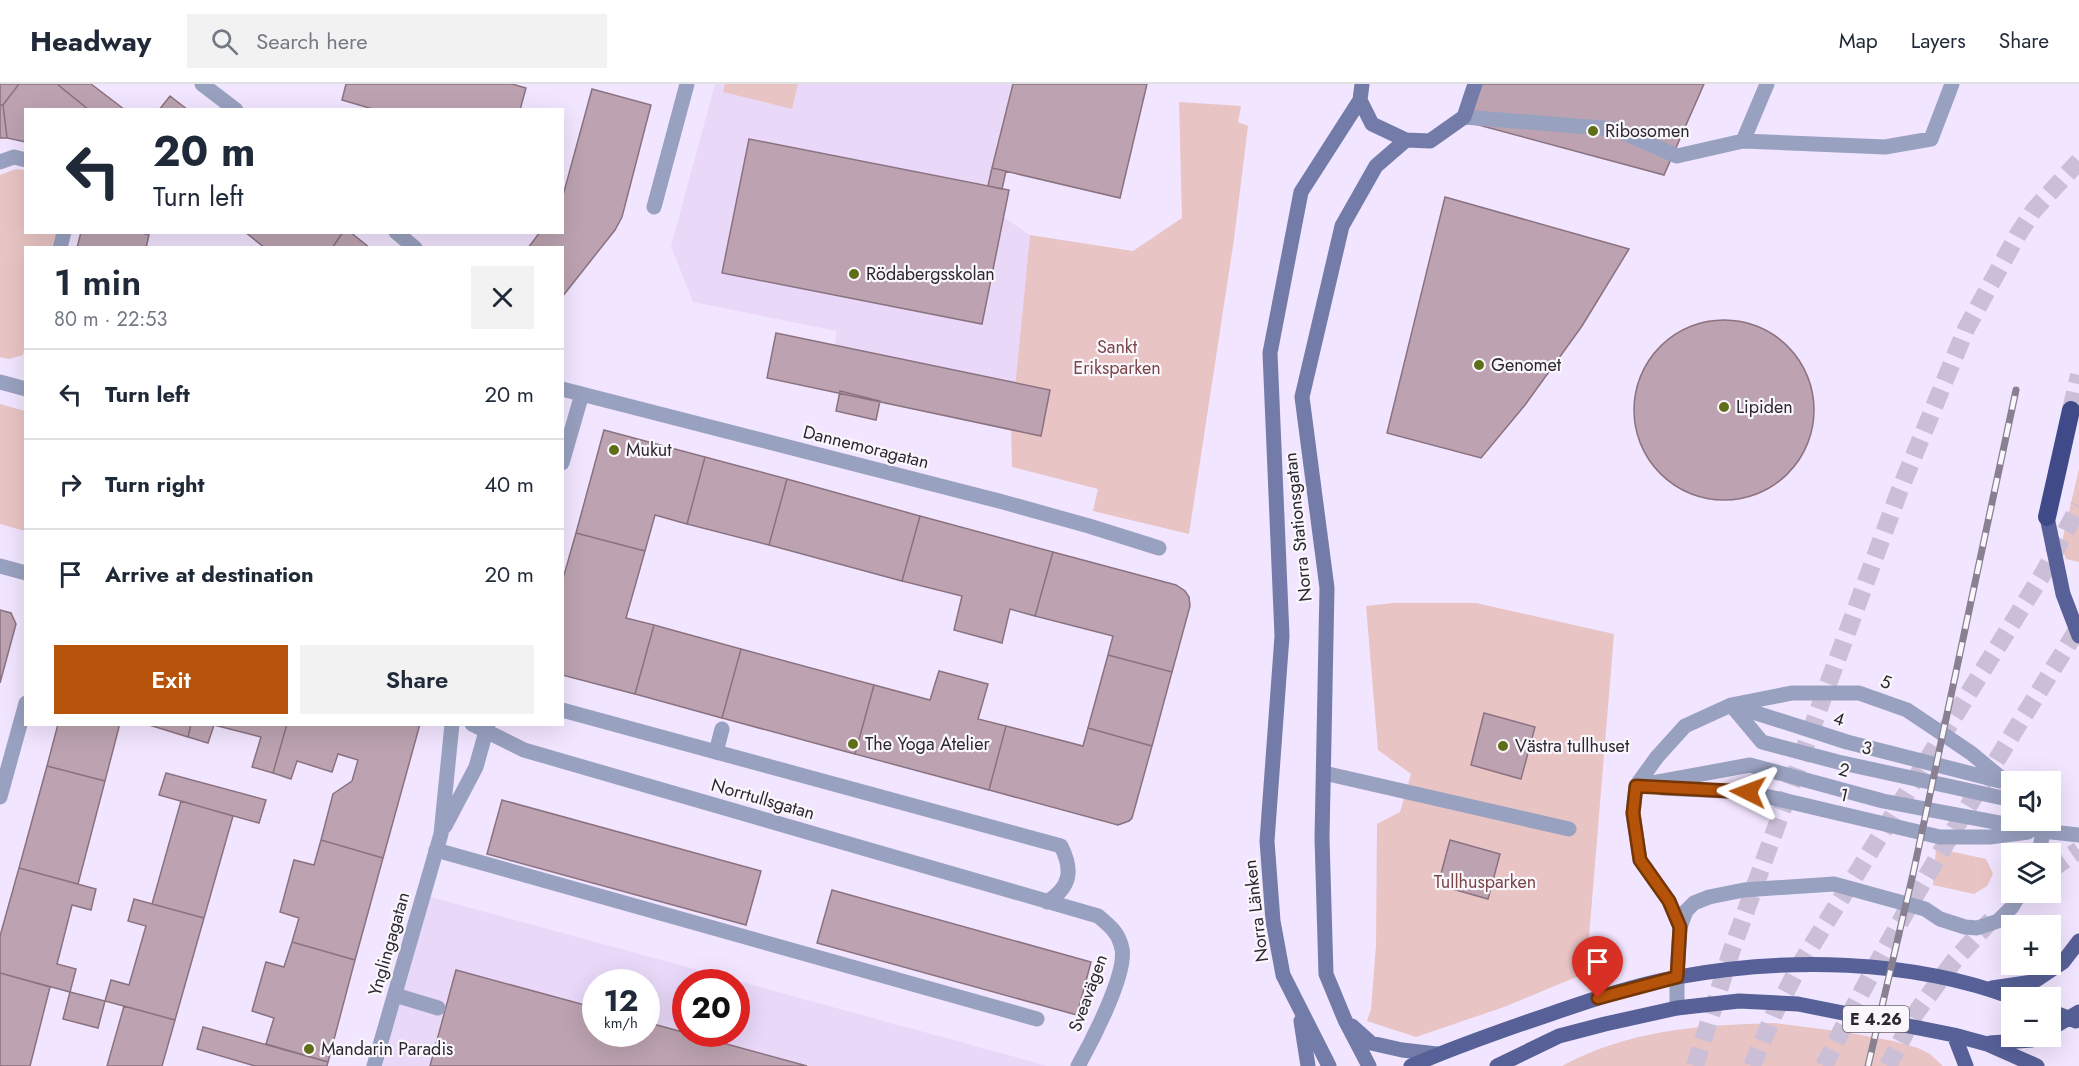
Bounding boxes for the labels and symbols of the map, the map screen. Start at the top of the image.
place label: Ribosomen [1605,118,1690,144]
marker: Ribosomen [1586,124,1600,138]
place label: Rödabergsskolan [866,261,995,287]
marker: Rödabergsskolan [847,267,861,281]
park label: Sankt Eriksparken [1073,334,1161,381]
place label: Genomet [1491,352,1562,378]
marker: Genomet [1472,358,1486,372]
place label: Lipiden [1736,394,1793,420]
marker: Lipiden [1717,400,1731,414]
street label: Dannemoragatan [800,419,932,475]
place label: Mukut [626,437,672,463]
marker: Mukut [607,443,621,457]
street label: Norra Stationsgatan [1277,451,1319,603]
street label: 5 [1877,668,1895,696]
street label: 4 [1830,705,1848,733]
place label: The Yoga Atelier [865,731,990,757]
place label: Västra tullhuset [1515,733,1630,759]
street label: 3 [1859,734,1875,762]
marker: The Yoga Atelier [846,737,860,751]
marker: Västra tullhuset [1496,739,1510,753]
street label: 2 [1836,756,1852,784]
position arrow [1716,760,1780,824]
street label: Norrtullsgatan [708,772,818,826]
street label: 1 [1837,781,1851,809]
street label: Norra Länken [1237,858,1275,964]
park label: Tullhusparken [1434,869,1536,895]
street label: Ynglingagatan [362,889,416,999]
pin [1572,936,1623,998]
street label: Sveavägen [1062,951,1114,1035]
speed limit sign: 20 [672,969,750,1047]
road number: E 4.26 [1843,1006,1909,1032]
place label: Mandarin Paradis [321,1036,453,1062]
marker: Mandarin Paradis [302,1042,316,1056]

